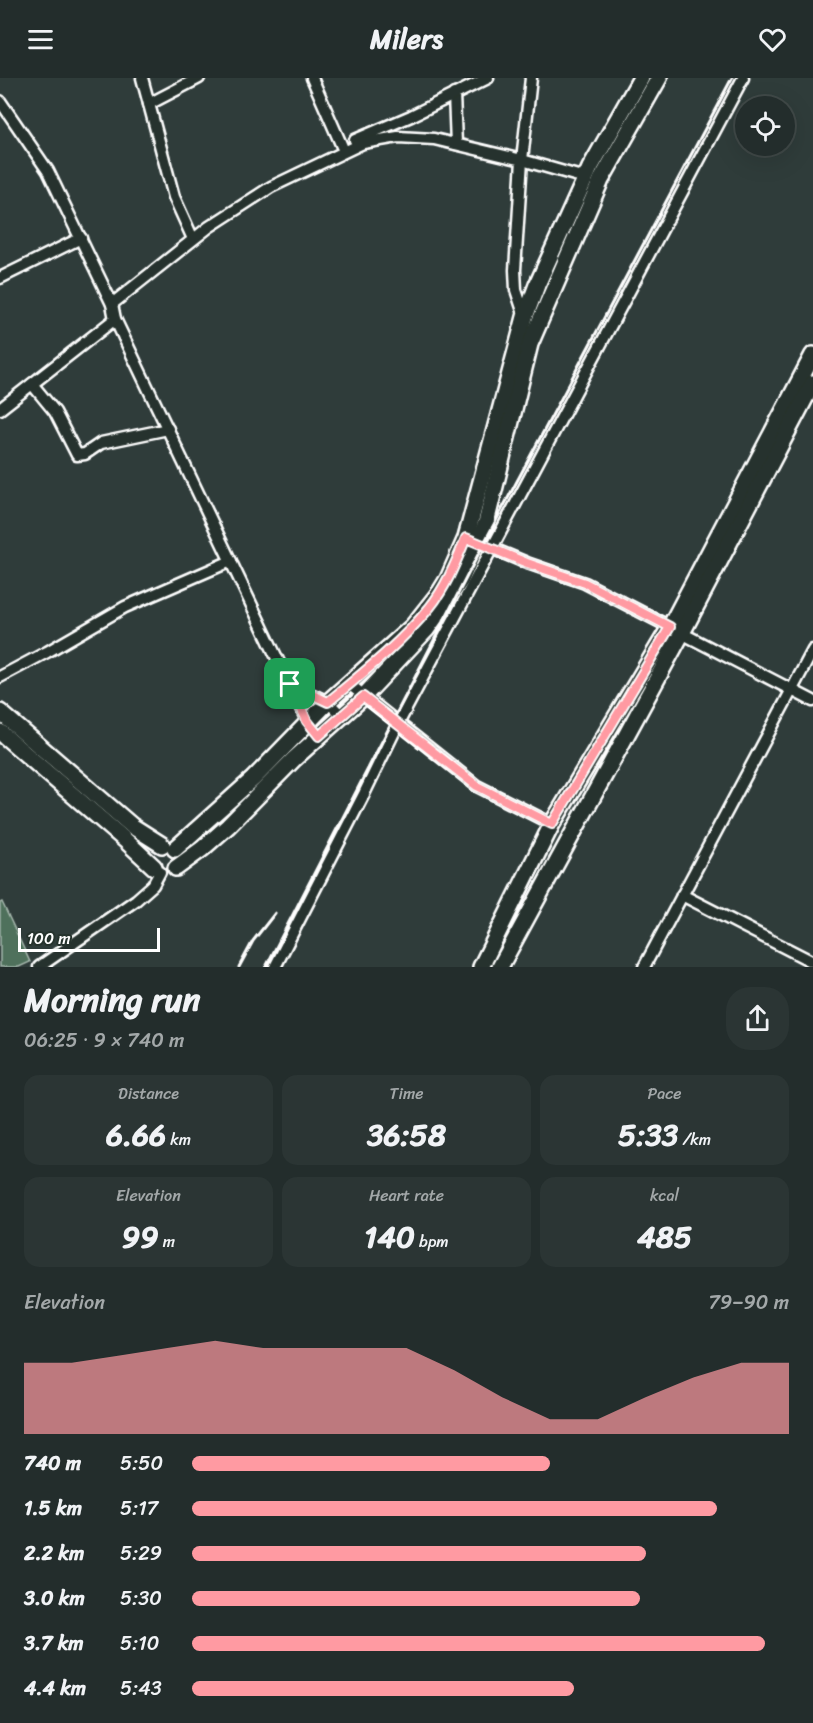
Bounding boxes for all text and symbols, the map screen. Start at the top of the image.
text: Milers [370,15,443,63]
icon: menu [24,23,57,56]
icon: heart [756,23,789,56]
map controls [735,96,795,156]
button: locate [735,96,795,156]
pin [264,658,315,709]
icon: arrive [273,667,306,700]
text: 100 m [27,924,71,953]
scale bar [18,925,160,953]
text: Morning run [24,971,200,1029]
button: share [726,987,789,1050]
text: 06:25 · 9 × 740 m [24,1023,184,1058]
text: Distance [118,1079,179,1108]
text: Time [390,1079,423,1108]
text: Pace [648,1079,681,1108]
text: 6.66 [106,1108,166,1162]
text: 36:58 [367,1108,446,1162]
text: 5:33 [618,1108,678,1162]
text: km [166,1125,191,1154]
text: /km [678,1125,711,1154]
text: Elevation [116,1181,181,1210]
text: Heart rate [369,1181,444,1210]
text: kcal [650,1181,679,1210]
text: 99 [122,1210,159,1264]
text: 140 [364,1210,415,1264]
text: 485 [637,1210,692,1264]
text: m [159,1227,175,1256]
text: bpm [415,1227,449,1256]
text: Elevation [24,1285,105,1320]
text: 79–90 m [708,1285,789,1320]
text: 740 m [24,1446,81,1481]
text: 5:50 [120,1446,163,1481]
text: 1.5 km [24,1491,82,1526]
text: 5:17 [120,1491,158,1526]
text: 2.2 km [24,1536,84,1571]
text: 5:29 [120,1536,162,1571]
text: 3.0 km [24,1581,85,1616]
text: 5:30 [120,1581,162,1616]
text: 3.7 km [24,1626,84,1661]
text: 5:10 [120,1626,159,1661]
text: 4.4 km [24,1671,86,1706]
text: 5:43 [120,1671,162,1706]

